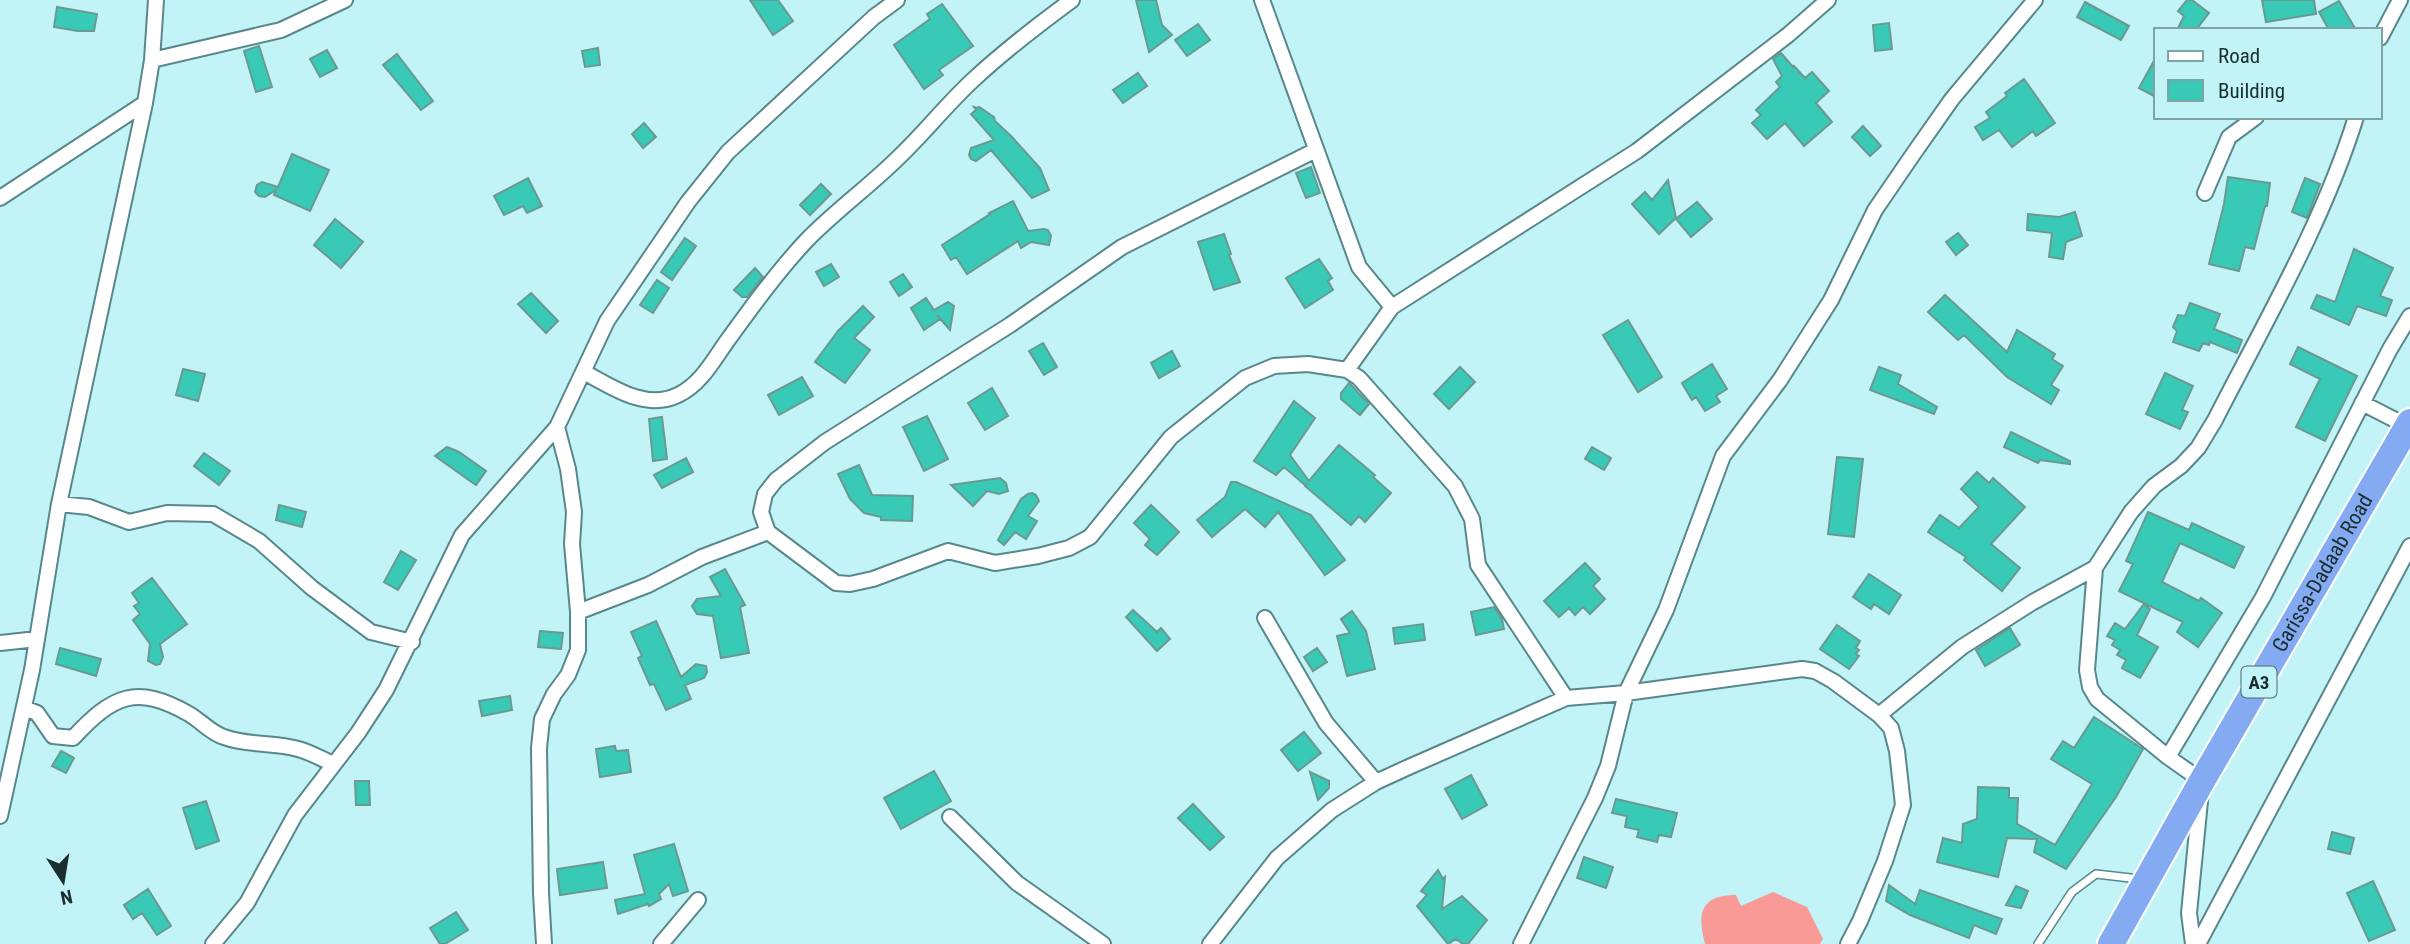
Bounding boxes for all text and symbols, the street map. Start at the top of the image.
legend [2154,28,2382,119]
text: Road [2218,44,2260,68]
text: Building [2218,79,2285,103]
street label: Garissa-Dadaab Road [2267,490,2378,656]
road number: A3 [2242,666,2276,698]
north arrow [28,846,98,916]
text: N [58,885,75,910]

